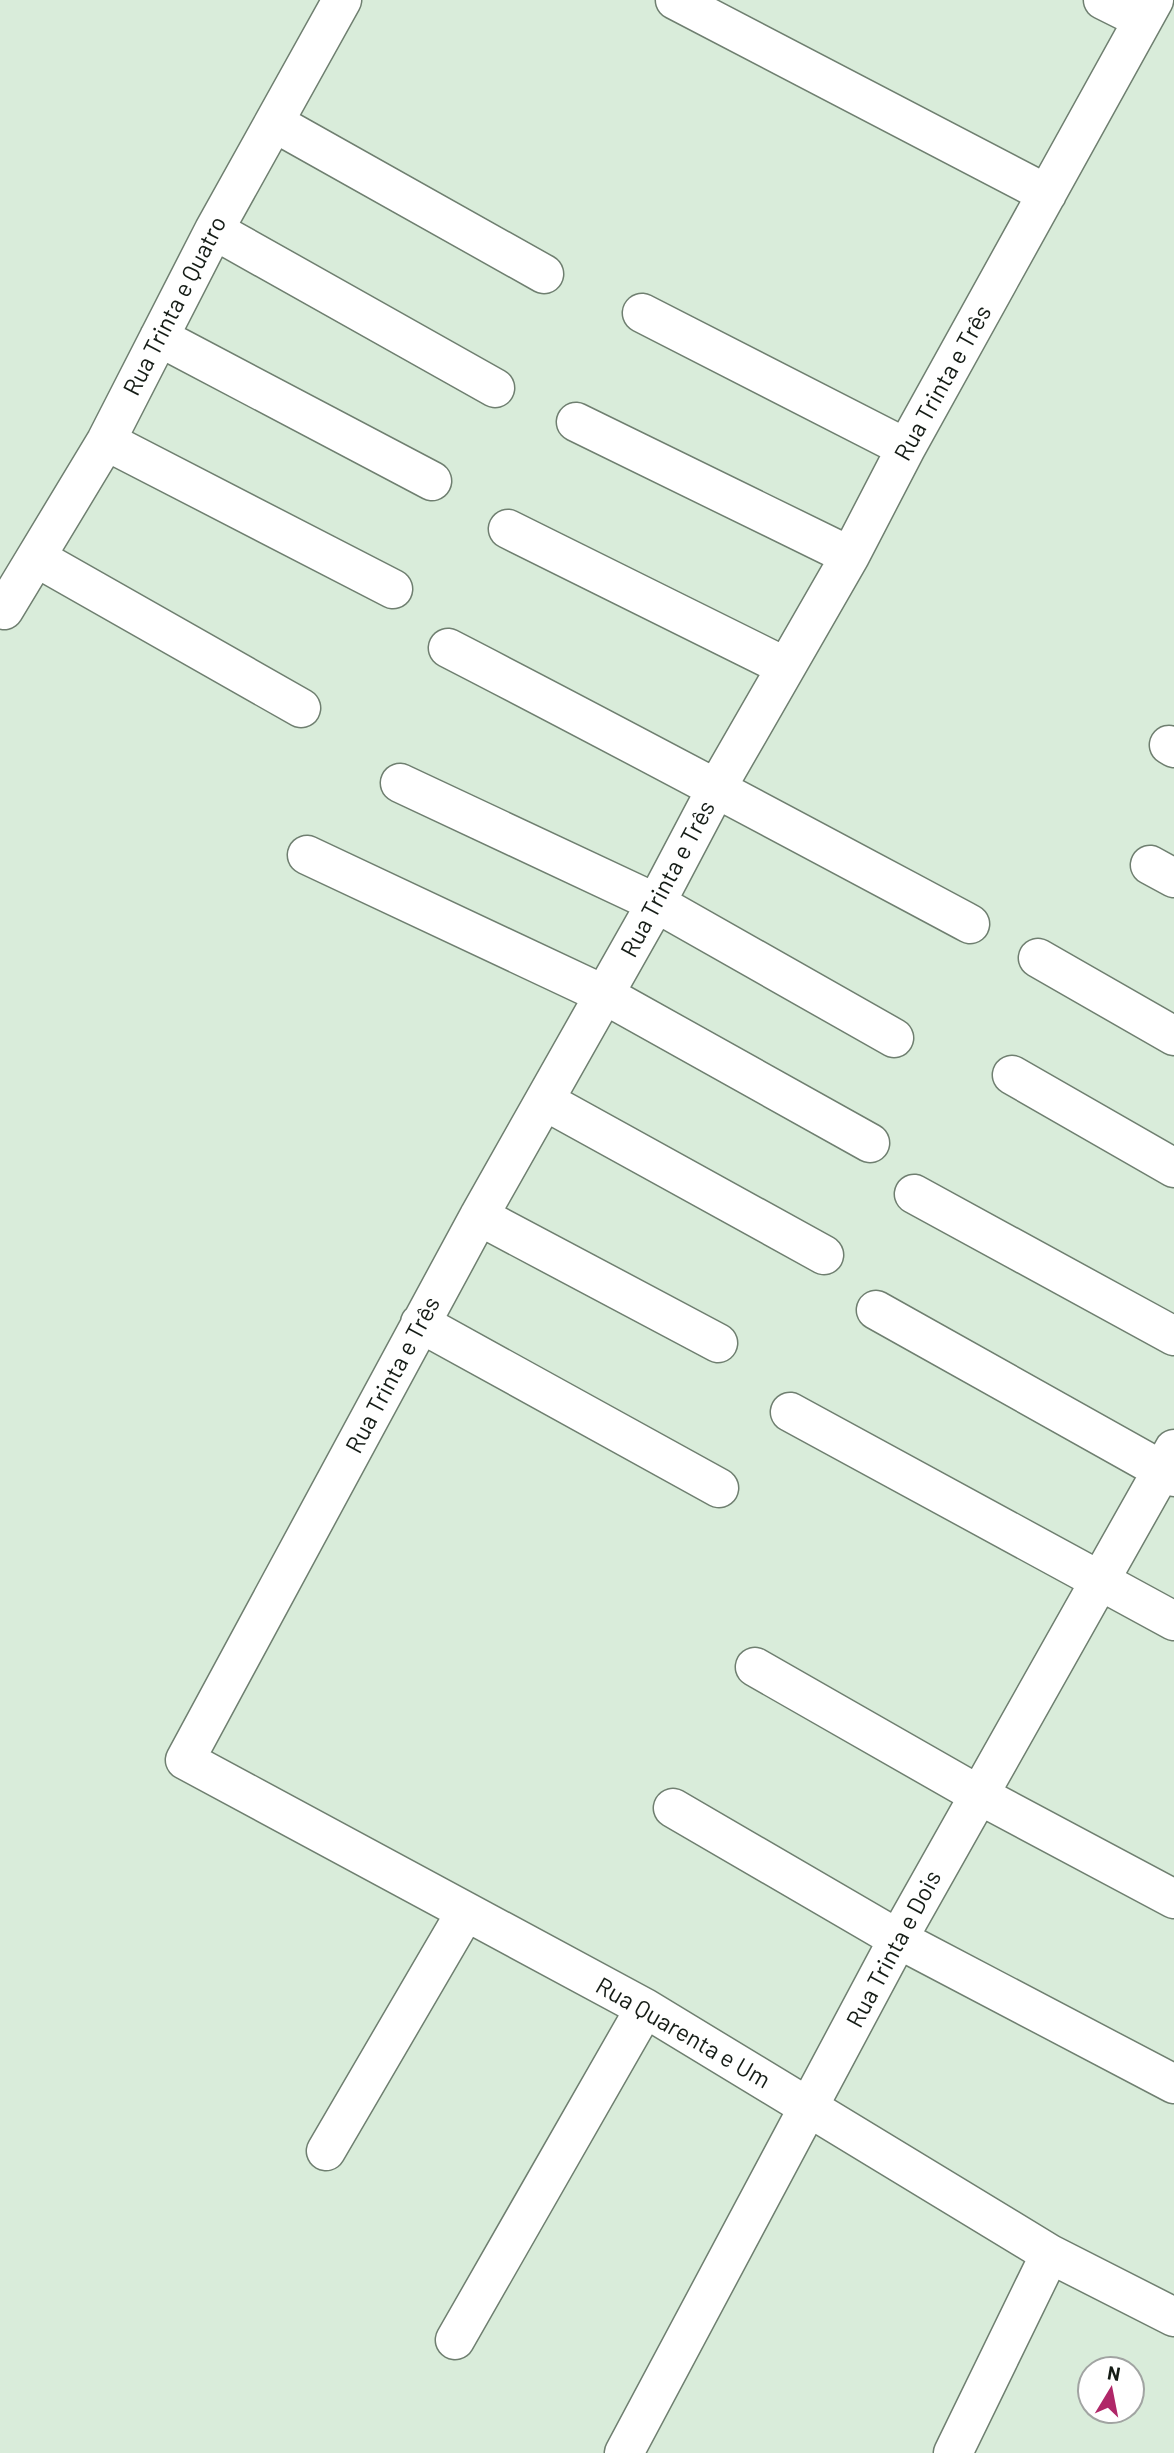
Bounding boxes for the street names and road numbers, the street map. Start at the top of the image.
street label: Rua Trinta e Quatro [116,211,231,400]
street label: Rua Trinta e Três [887,299,996,465]
street label: Rua Trinta e Três [613,795,720,962]
street label: Rua Trinta e Três [338,1291,445,1458]
street label: Rua Trinta e Dois [839,1865,946,2032]
street label: Rua Quarenta e Um [591,1970,776,2093]

